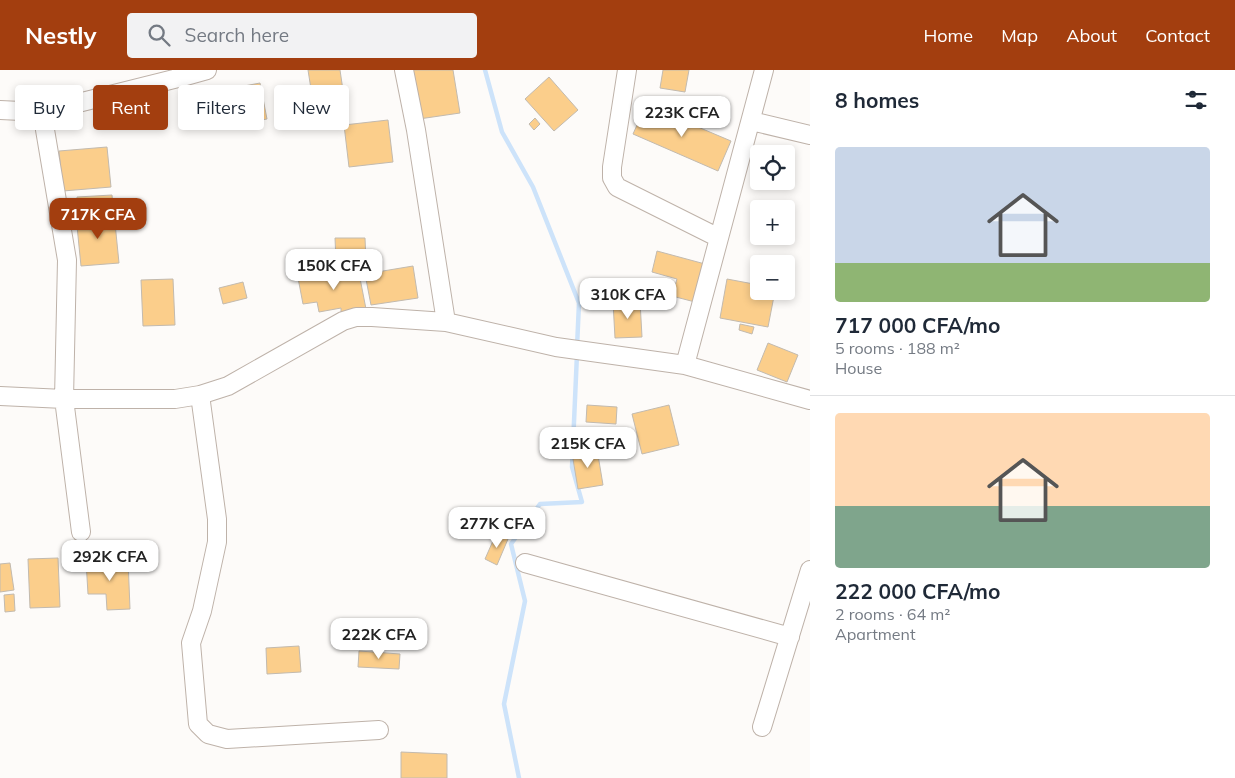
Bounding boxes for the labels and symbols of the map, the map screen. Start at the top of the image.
pin: 223K CFA [630,96,734,138]
pin: 717K CFA [46,198,150,240]
pin: 150K CFA [282,248,386,291]
pin: 310K CFA [576,278,680,320]
pin: 215K CFA [536,426,640,469]
pin: 277K CFA [445,506,549,549]
pin: 292K CFA [58,540,162,582]
pin: 222K CFA [327,618,431,660]

